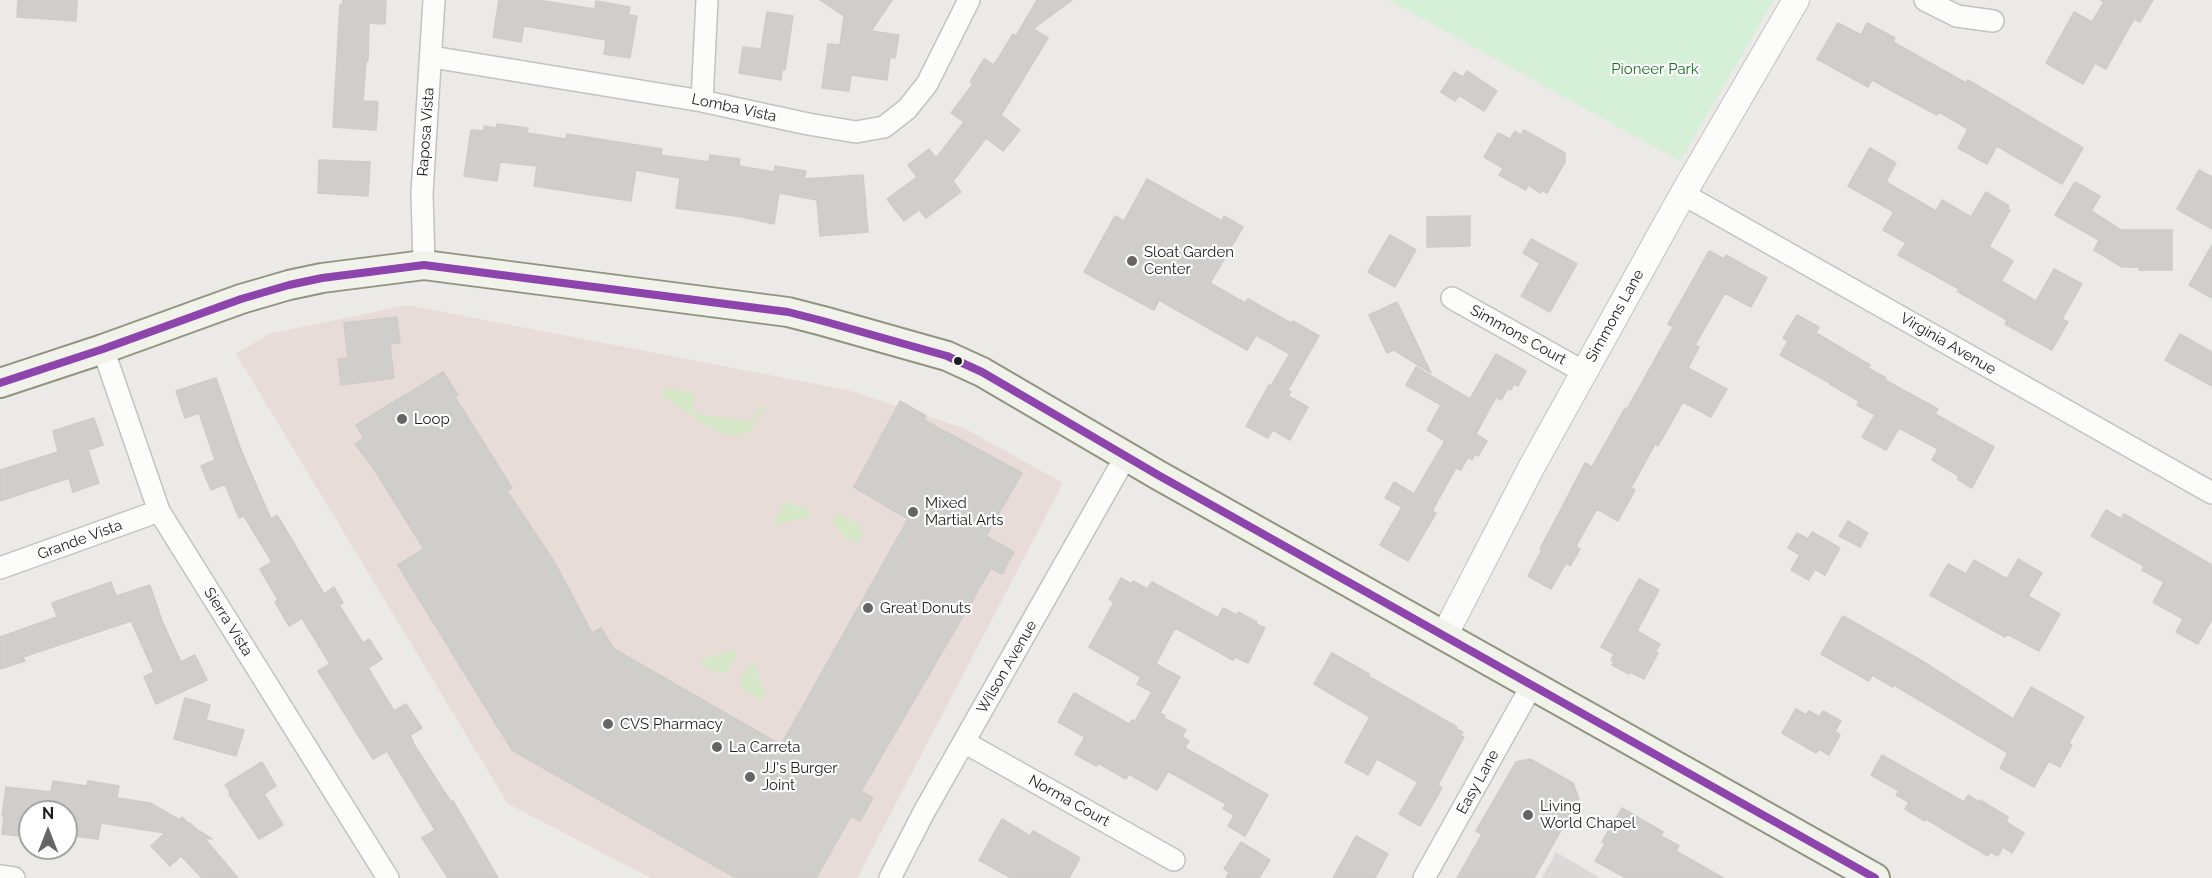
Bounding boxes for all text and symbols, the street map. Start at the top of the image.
park label: Pioneer Park [1611,60,1699,78]
street label: Raposa Vista [414,87,438,177]
street label: Lomba Vista [690,90,778,126]
place label: Sloat Garden Center [1144,243,1234,278]
marker: Sloat Garden Center [1125,254,1139,268]
street label: Simmons Lane [1582,267,1648,365]
street label: Simmons Court [1467,301,1569,369]
street label: Virginia Avenue [1897,309,1999,379]
unlabelled marker [952,355,964,367]
place label: Loop [414,410,450,428]
marker: Loop [395,412,409,426]
place label: Mixed Martial Arts [925,494,1004,529]
marker: Mixed Martial Arts [906,505,920,519]
street label: Grande Vista [35,516,125,564]
street label: Sierra Vista [200,584,256,660]
place label: Great Donuts [880,599,971,617]
marker: Great Donuts [861,601,875,615]
street label: Wilson Avenue [973,617,1041,717]
place label: CVS Pharmacy [620,715,723,733]
marker: CVS Pharmacy [601,717,615,731]
place label: La Carreta [729,738,800,756]
marker: La Carreta [710,740,724,754]
street label: Easy Lane [1453,747,1503,817]
place label: JJ's Burger Joint [762,759,837,794]
marker: JJ's Burger Joint [743,770,757,784]
street label: Norma Court [1025,771,1113,831]
place label: Living World Chapel [1540,797,1635,832]
north arrow [18,800,78,860]
text: N [42,804,54,823]
marker: Living World Chapel [1521,808,1535,822]

